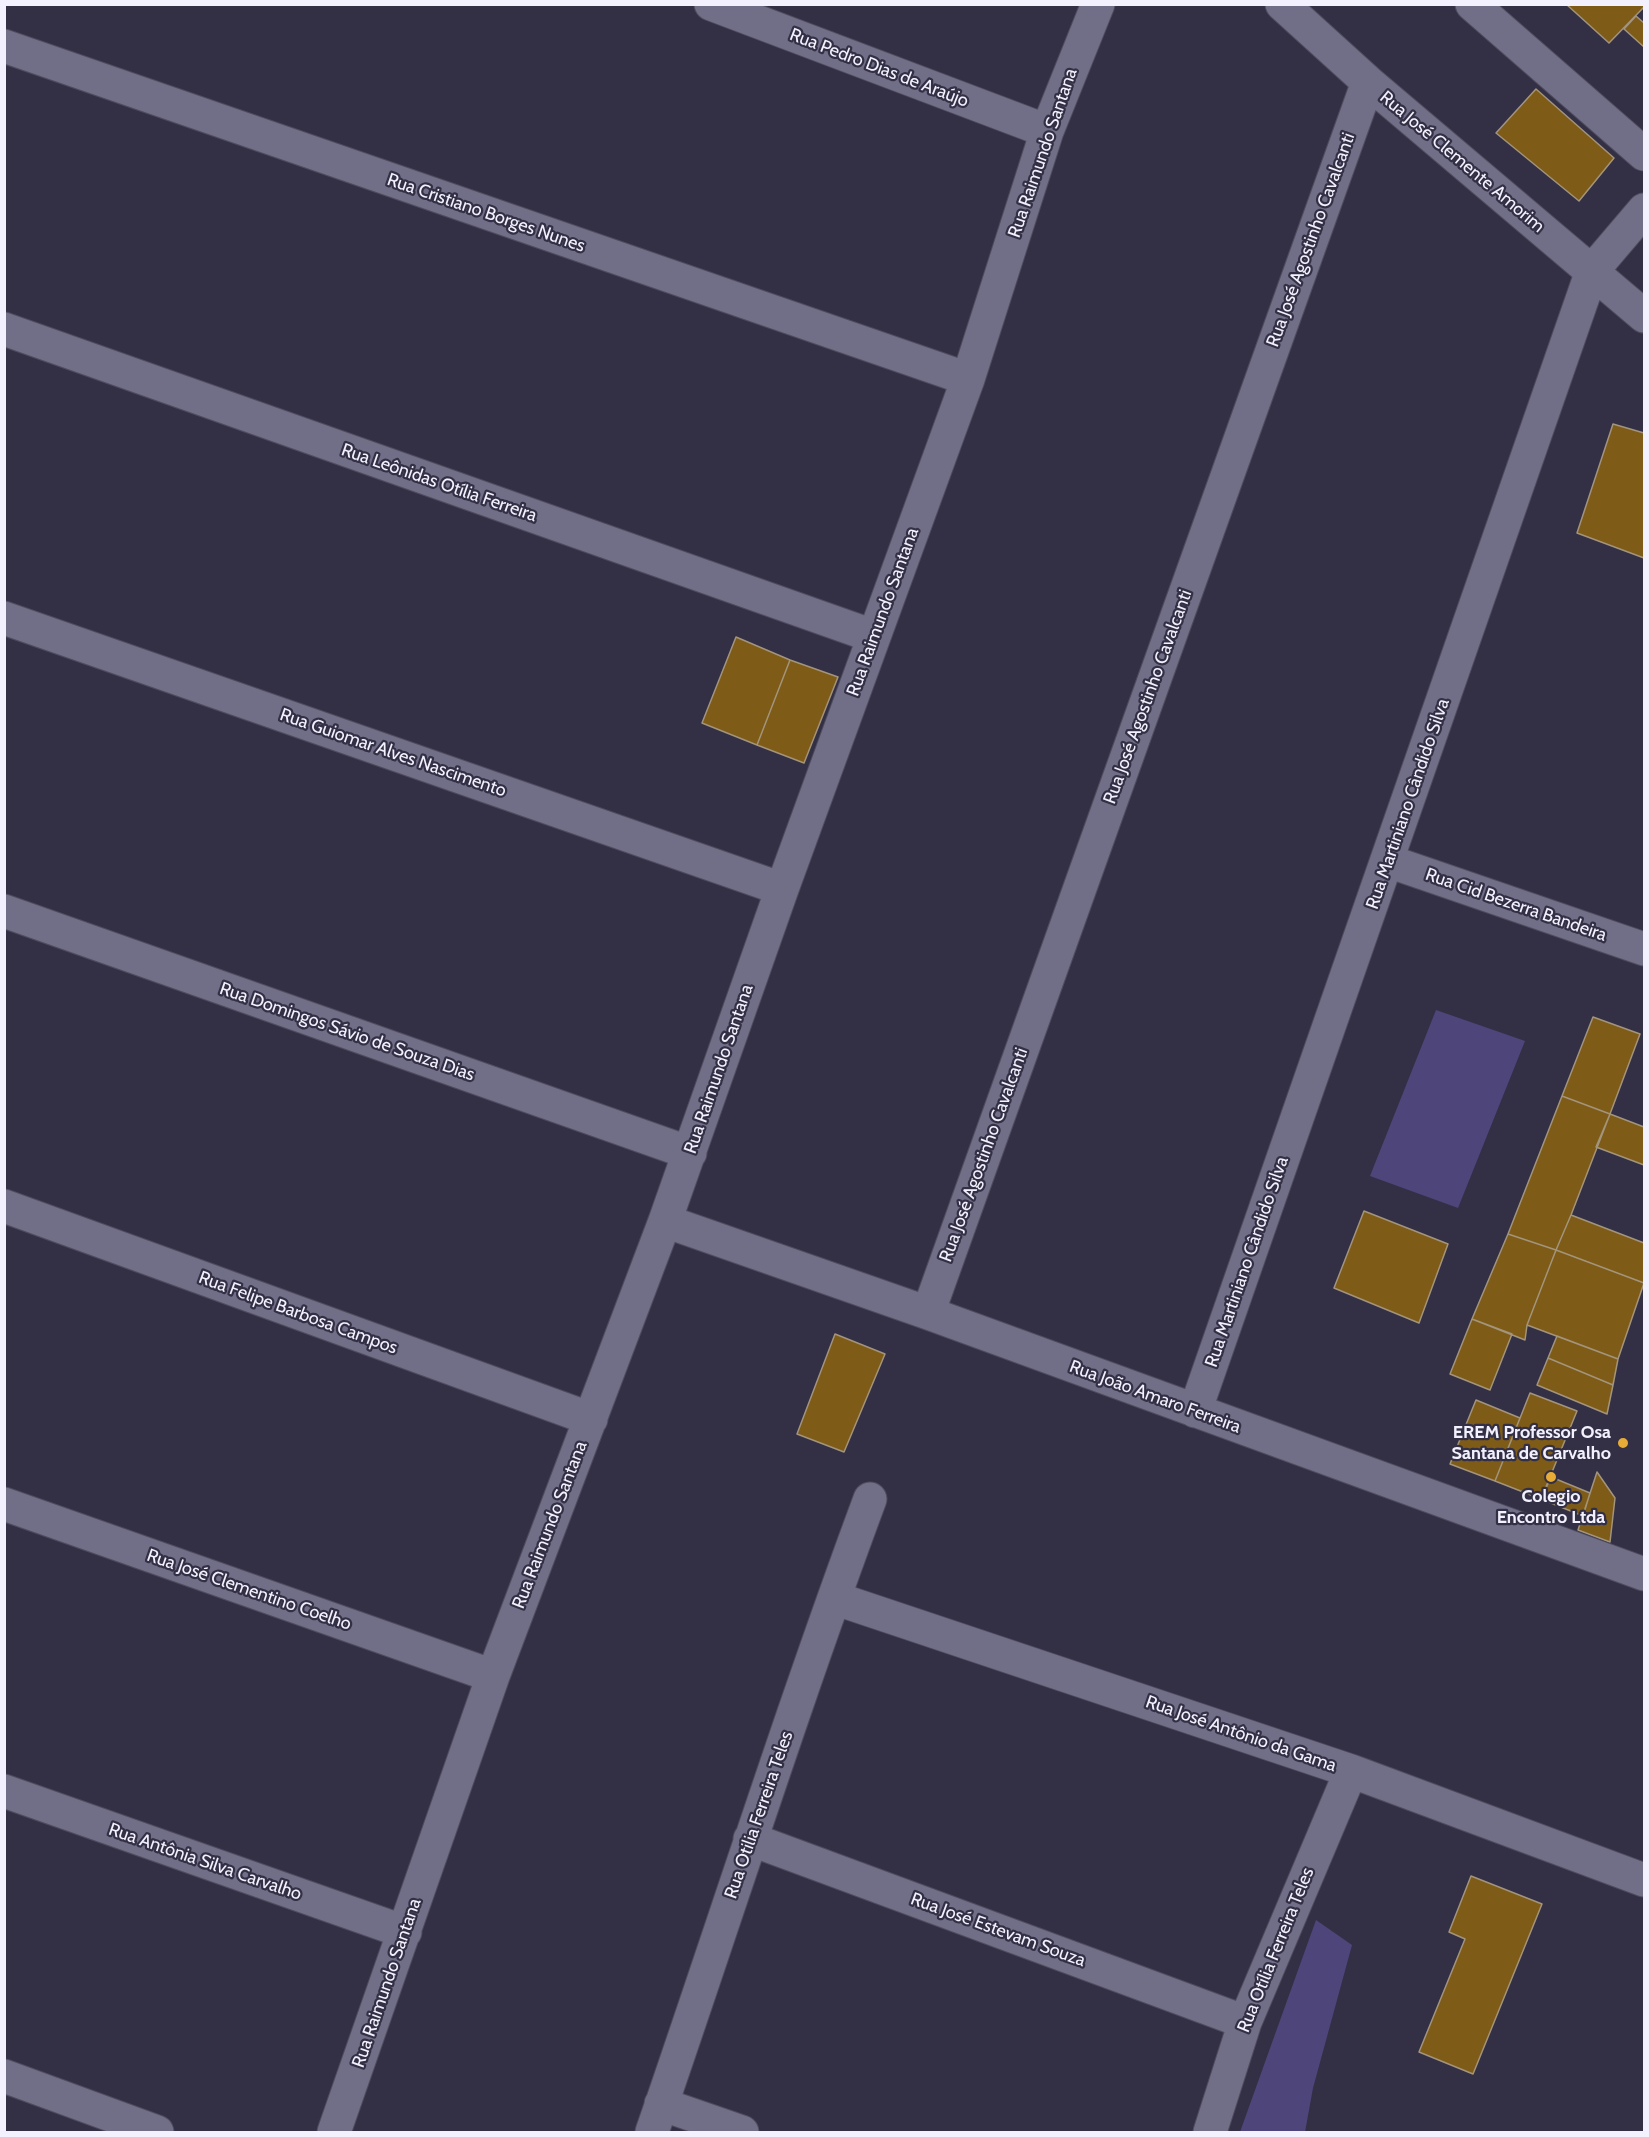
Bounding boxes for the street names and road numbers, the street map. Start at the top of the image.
street label: Rua Pedro Dias de Araújo [786,24,972,112]
street label: Rua Raimundo Santana [1004,65,1082,241]
street label: Rua José Clemente Amorim [1375,87,1549,237]
street label: Rua José Agostinho Cavalcanti [1262,130,1360,350]
street label: Rua Cristiano Borges Nunes [384,169,588,257]
street label: Rua Leônidas Otília Ferreira [338,439,540,527]
street label: Rua Raimundo Santana [842,525,924,699]
street label: Rua José Agostinho Cavalcanti [1099,587,1197,807]
street label: Rua Martiniano Cândido Silva [1362,696,1454,912]
street label: Rua Guiomar Alves Nascimento [277,704,509,802]
street label: Rua Cid Bezerra Bandeira [1423,864,1609,946]
street label: Rua Domingos Sávio de Souza Dias [217,978,477,1086]
street label: Rua Raimundo Santana [680,981,758,1157]
street label: Rua José Agostinho Cavalcanti [935,1045,1033,1265]
street label: Rua Martiniano Cândido Silva [1201,1154,1293,1370]
street label: Rua Felipe Barbosa Campos [196,1267,400,1359]
street label: Rua João Amaro Ferreira [1066,1356,1244,1438]
street label: Rua Raimundo Santana [508,1438,592,1612]
street label: Rua José Clementino Coelho [144,1545,354,1635]
street label: Rua José Antônio da Gama [1143,1691,1339,1777]
street label: Rua Otilia Ferreira Teles [720,1728,798,1902]
street label: Rua Antônia Silva Carvalho [106,1819,304,1905]
street label: Rua Otília Ferreira Teles [1233,1864,1319,2036]
street label: Rua José Estevam Souza [908,1888,1088,1972]
street label: Rua Raimundo Santana [348,1895,426,2071]

